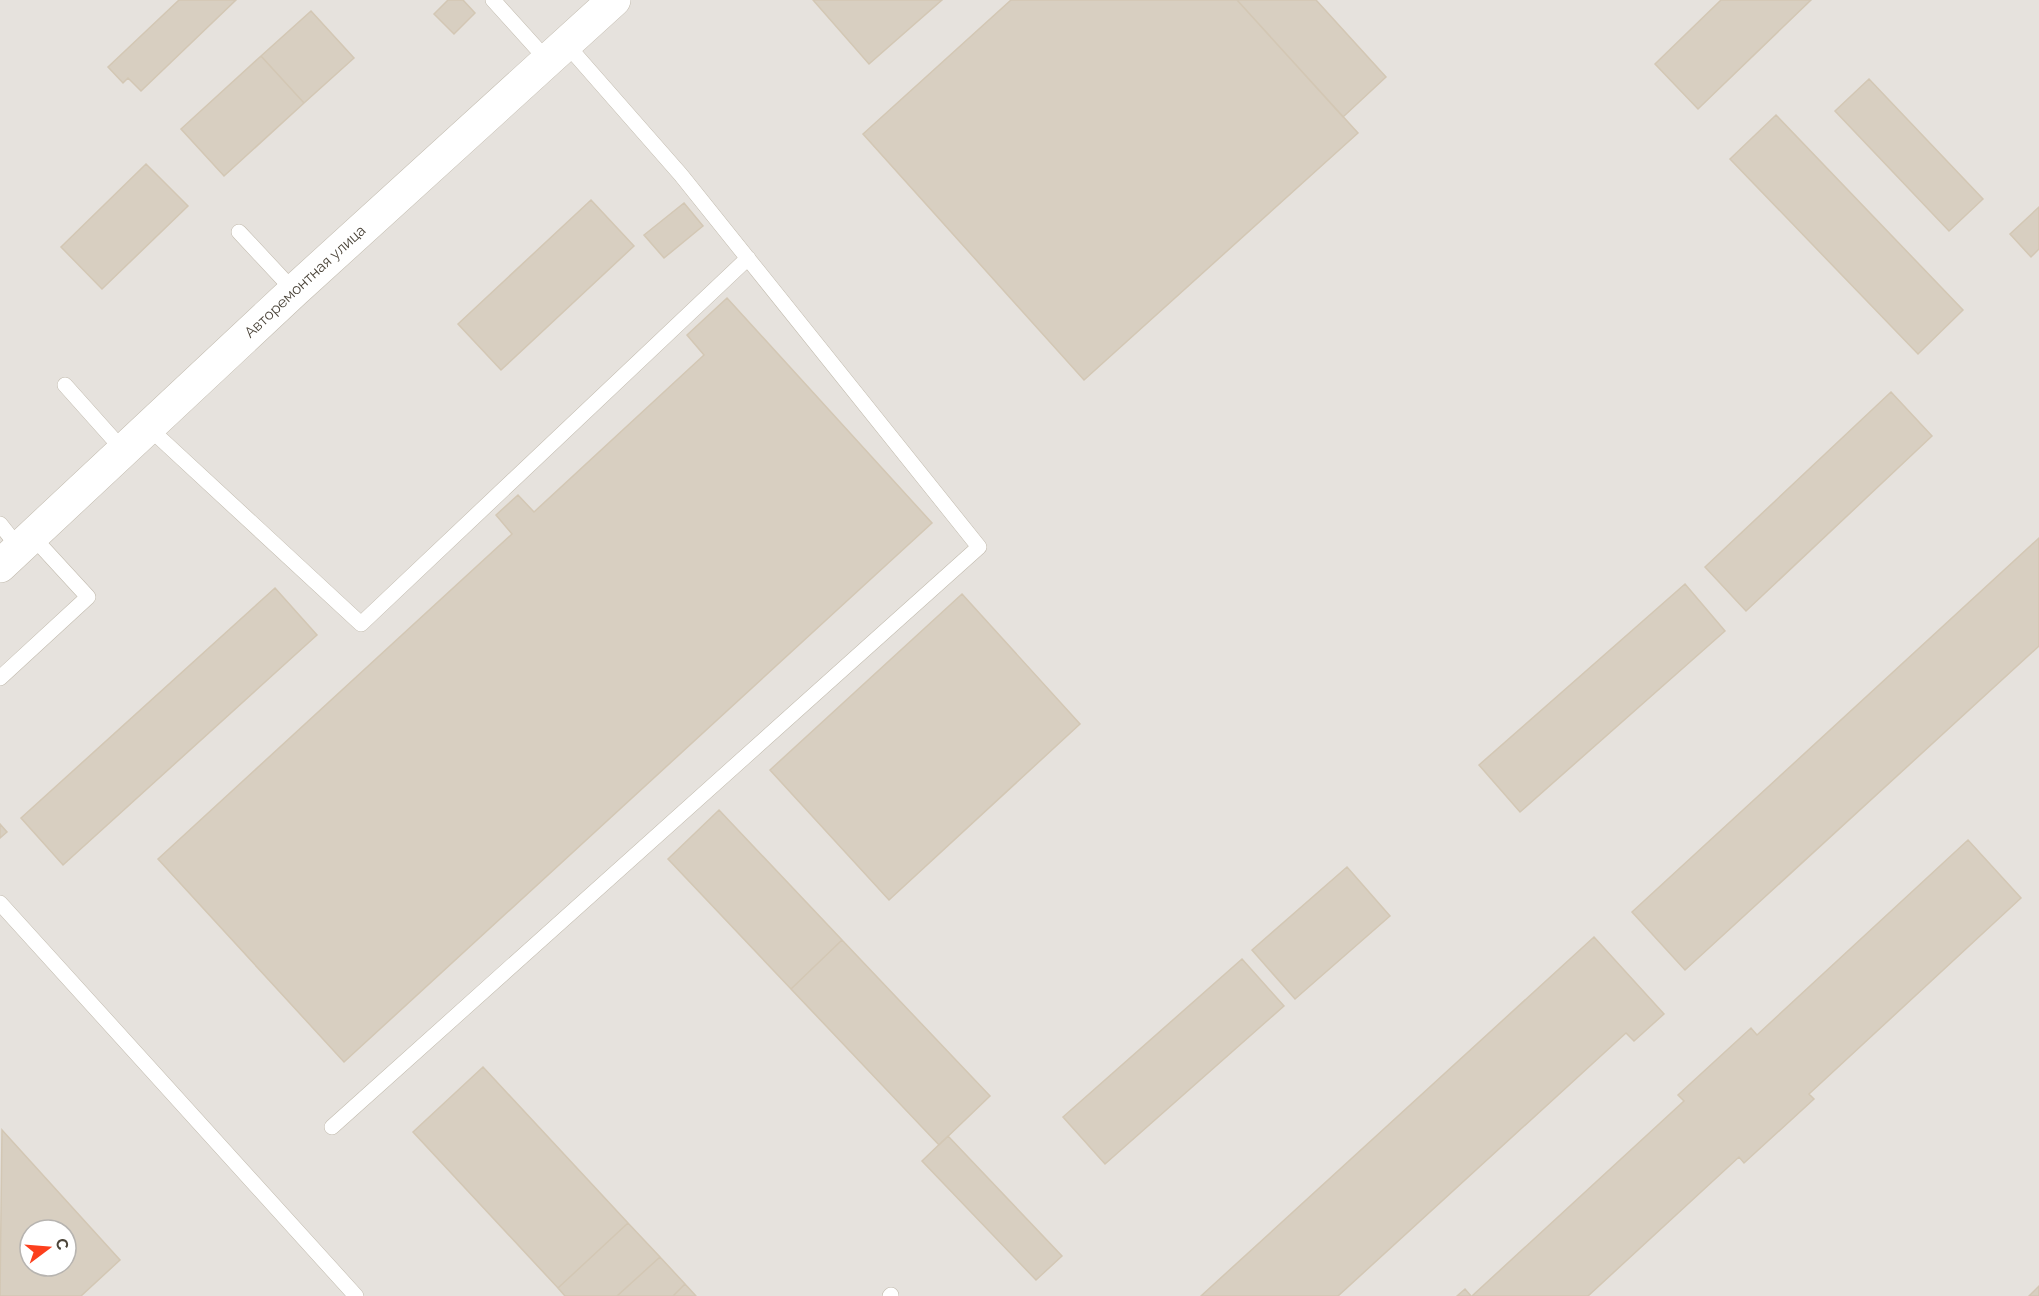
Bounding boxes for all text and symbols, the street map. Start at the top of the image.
street label: Авторемонтная улица [241,221,369,342]
north arrow [18,1218,78,1278]
text: С [51,1236,73,1252]

